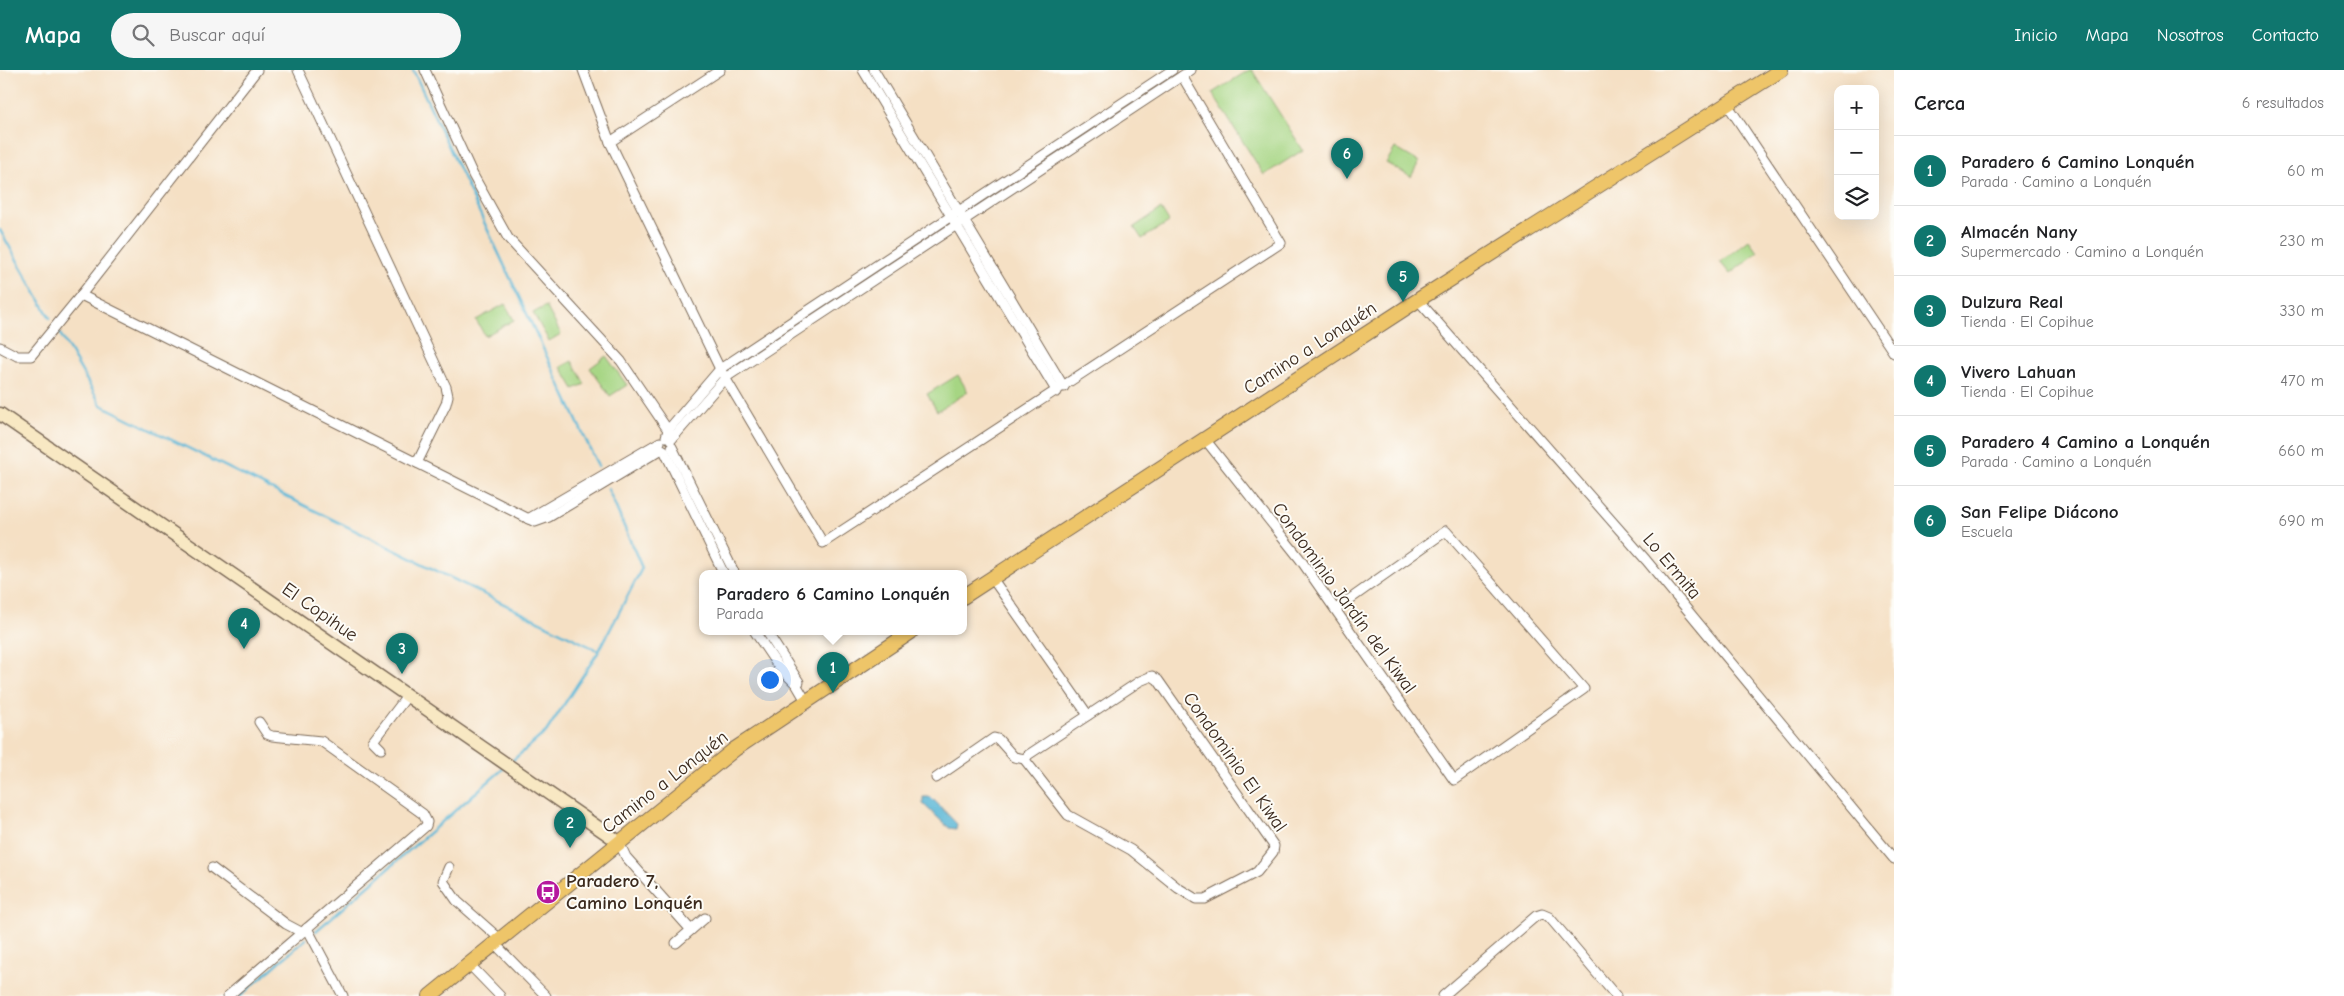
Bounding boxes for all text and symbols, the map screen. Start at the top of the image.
search box [111,13,461,58]
text: Mapa [25,21,81,49]
icon: search [129,21,157,49]
text: Buscar aquí [169,24,265,46]
text: Inicio [2014,25,2058,46]
text: Mapa [2086,25,2129,46]
text: Nosotros [2157,25,2224,46]
text: Contacto [2252,25,2319,46]
map controls [1834,85,1879,220]
button: + [1834,85,1879,130]
text: Cerca [1914,91,1965,115]
text: 6 resultados [2242,94,2324,112]
button: − [1834,130,1879,175]
pin: 6 [1331,138,1363,179]
text: Paradero 6 Camino Lonquén [1961,151,2195,173]
text: 1 [1927,162,1933,180]
text: 60 m [2287,162,2324,180]
text: Parada · Camino a Lonquén [1961,173,2152,191]
button: layers [1834,175,1879,220]
text: Almacén Nany [1961,221,2077,243]
text: 2 [1926,232,1934,250]
text: 230 m [2279,232,2324,250]
text: Supermercado · Camino a Lonquén [1961,243,2204,261]
pin: 5 [1387,261,1419,302]
text: Dulzura Real [1961,291,2063,313]
street label: Camino a Lonquén [1240,297,1380,399]
text: 3 [1926,302,1934,320]
text: 330 m [2279,302,2324,320]
text: Tienda · El Copihue [1961,313,2094,331]
text: Vivero Lahuan [1961,361,2076,383]
text: 4 [1926,372,1934,390]
text: 470 m [2280,372,2324,390]
text: Tienda · El Copihue [1961,383,2094,401]
text: Paradero 4 Camino a Lonquén [1961,431,2210,453]
text: 5 [1926,442,1934,460]
text: 660 m [2278,442,2324,460]
text: Parada · Camino a Lonquén [1961,453,2152,471]
street label: Condominio Jardín del Kiwal [1267,498,1421,698]
text: San Felipe Diácono [1961,501,2119,523]
text: 6 [1926,512,1934,530]
text: 690 m [2279,512,2324,530]
text: Escuela [1961,523,2013,541]
street label: Lo Ermita [1638,529,1706,603]
popup [699,570,967,635]
street label: El Copihue [278,578,362,646]
text: Paradero 6 Camino Lonquén [716,583,950,605]
text: Parada [716,605,764,623]
pin: 4 [228,608,260,649]
pin: 3 [386,633,418,674]
pin: 1 [817,652,849,693]
your location [757,667,783,693]
street label: Condominio El Kiwal [1179,688,1291,836]
street label: Camino a Lonquén [598,726,732,838]
pin: 2 [554,807,586,848]
place label: Paradero 7, Camino Lonquén [566,870,703,914]
bus stop icon: Paradero 7, Camino Lonquén [535,879,561,905]

